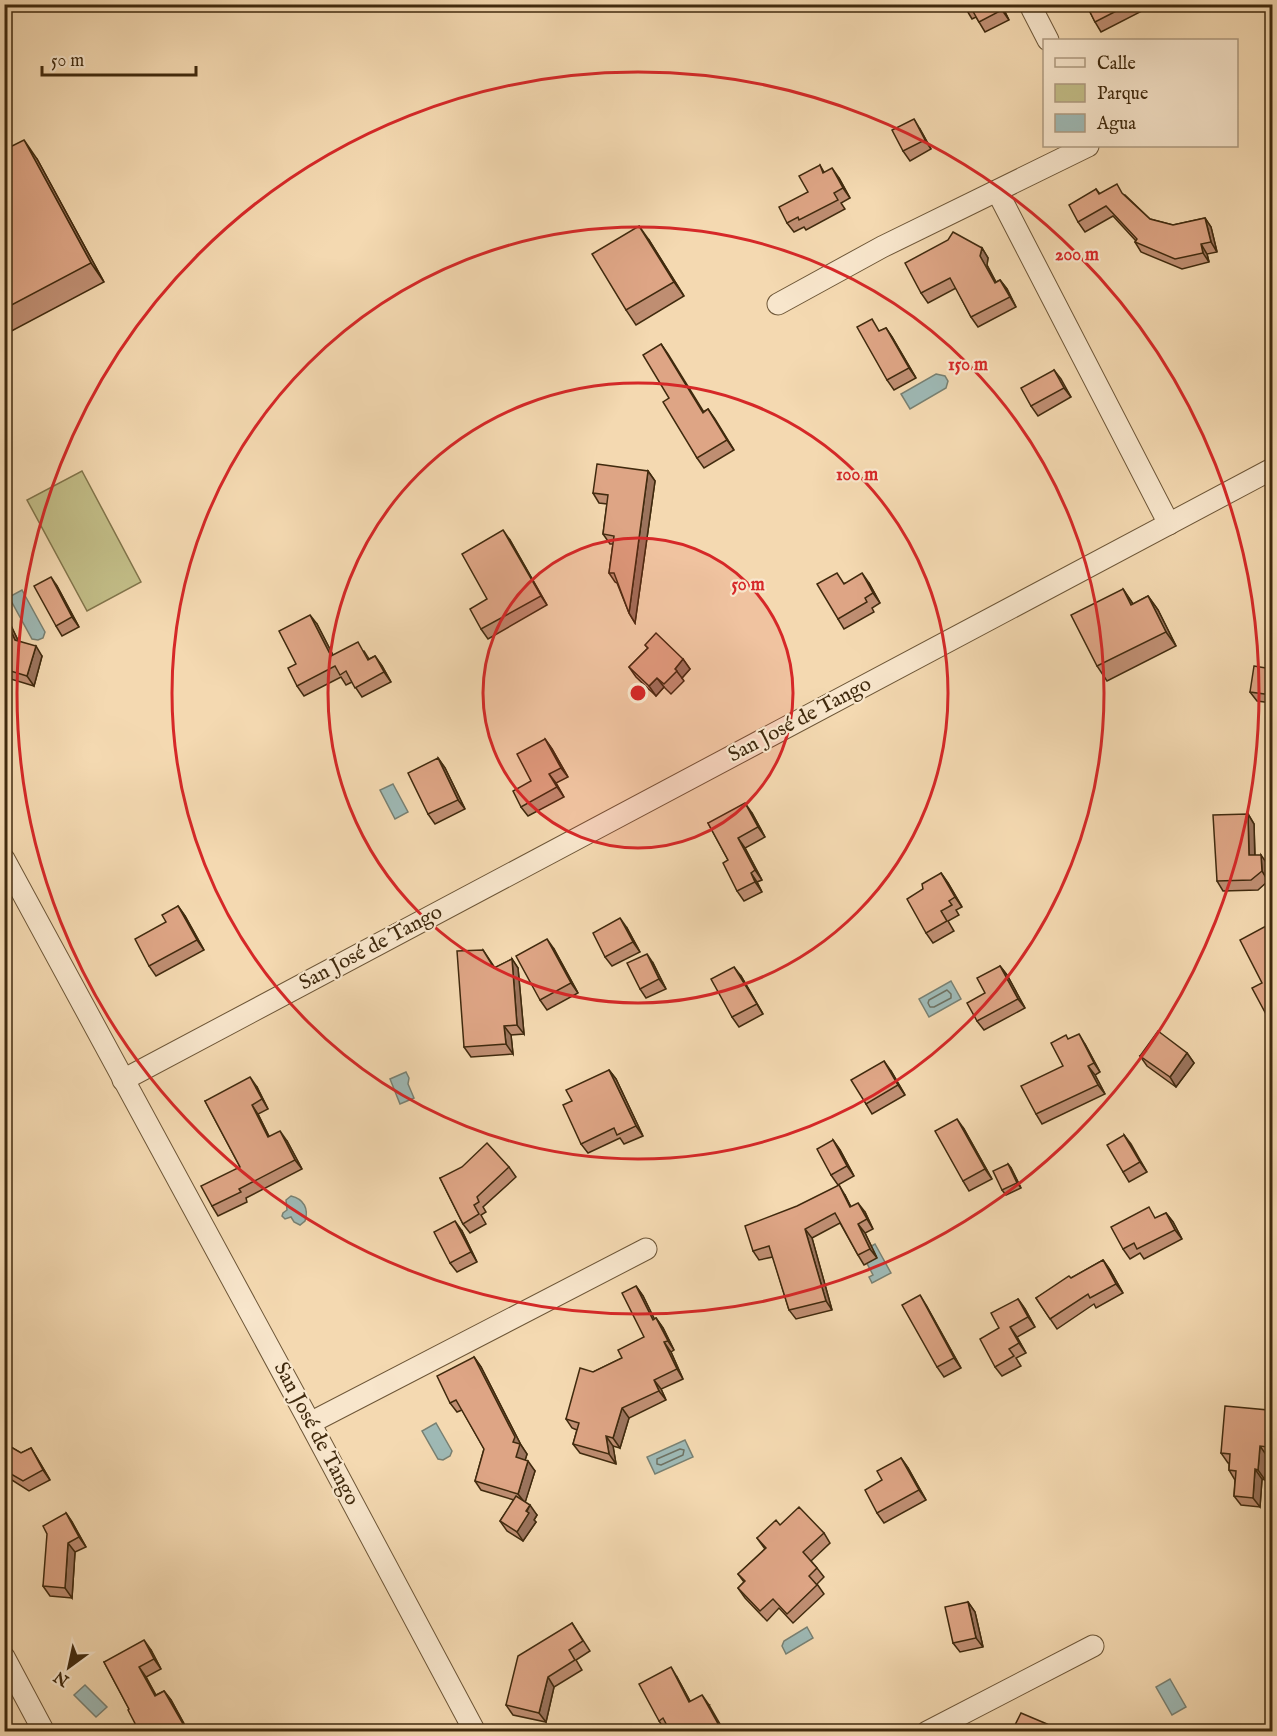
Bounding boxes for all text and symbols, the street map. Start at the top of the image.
scale bar [42,39,196,77]
legend [1043,39,1238,147]
text: 50 m [51,50,84,73]
text: Calle [1097,53,1136,76]
text: Parque [1097,83,1148,106]
text: Agua [1096,113,1136,136]
text: 200 m [1055,244,1099,267]
text: 150 m [948,354,988,377]
text: 100 m [836,464,878,487]
text: 50 m [731,574,765,597]
street label: San José de Tango [724,671,876,769]
centre of rings [628,683,648,703]
street label: San José de Tango [295,899,447,997]
street label: San José de Tango [267,1358,365,1510]
north arrow [39,1637,99,1697]
text: N [51,1666,74,1691]

